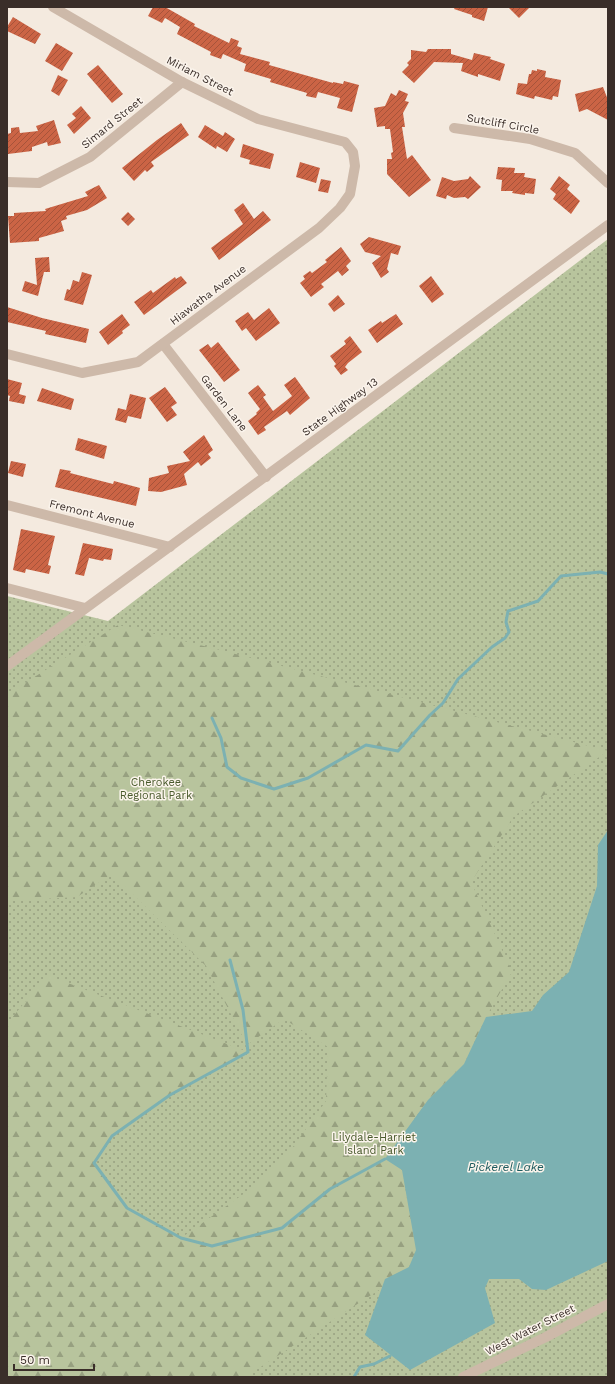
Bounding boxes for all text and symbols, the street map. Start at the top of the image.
street label: Miriam Street [164,54,236,99]
street label: Simard Street [79,94,145,152]
street label: Sutcliff Circle [466,111,540,137]
street label: Hiawatha Avenue [167,262,249,328]
street label: Garden Lane [198,372,250,434]
street label: State Highway 13 [300,375,380,439]
street label: Fremont Avenue [48,497,136,531]
park label: Cherokee Regional Park [120,776,192,802]
park label: Lilydale-Harriet Island Park [332,1131,416,1157]
water label: Pickerel Lake [468,1160,544,1174]
street label: West Water Street [483,1302,577,1358]
scale bar [14,1346,94,1372]
text: 50 m [20,1353,50,1367]

